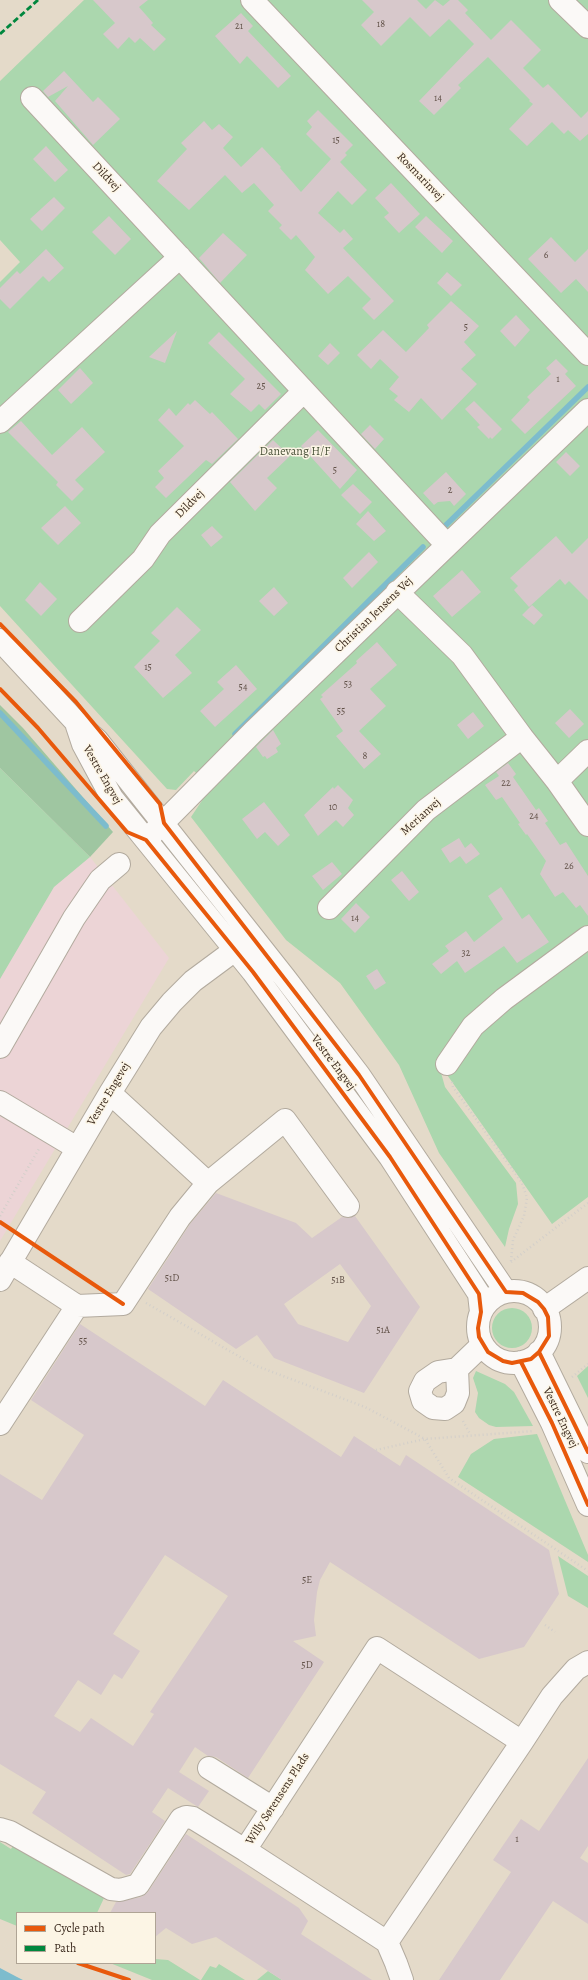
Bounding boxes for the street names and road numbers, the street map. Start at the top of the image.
street label: Rosmarinvej [394,150,446,204]
street label: Dildvej [89,159,123,195]
street label: Dildvej [173,487,207,521]
street label: Christian Jensens Vej [332,574,416,656]
street label: Vestre Engvej [79,743,125,807]
street label: Merianvej [398,795,444,839]
street label: Vestre Engvej [307,1032,359,1094]
street label: Vestre Engevej [85,1060,133,1128]
street label: Vestre Engvej [539,1385,581,1451]
street label: Willy Sørensens Plads [243,1750,313,1848]

